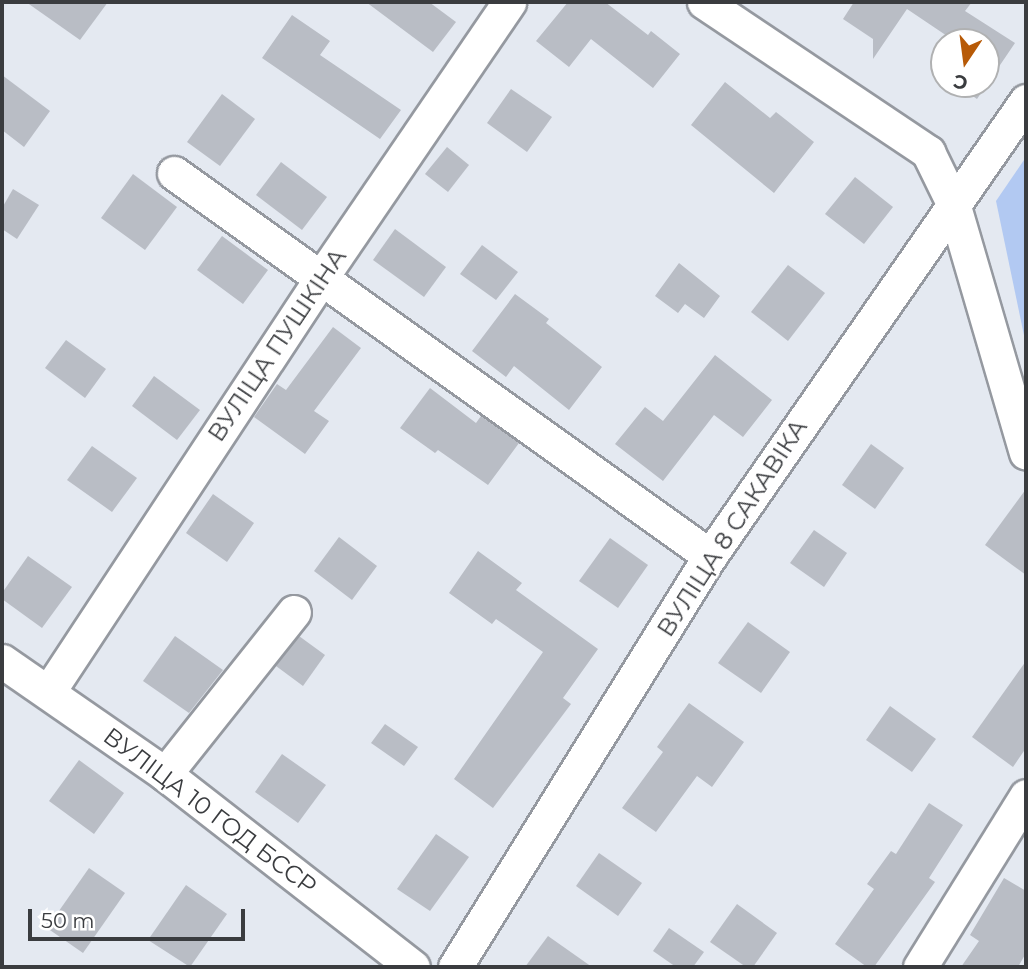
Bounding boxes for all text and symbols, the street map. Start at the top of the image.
north arrow [930,28,1000,98]
text: С [951,69,970,95]
street label: ВУЛІЦА ПУШКІНА [202,243,352,447]
street label: ВУЛІЦА 8 САКАВІКА [651,414,813,642]
street label: ВУЛІЦА 10 ГОД БССР [98,721,322,901]
scale bar [32,895,248,939]
text: 50 m [41,908,95,933]

